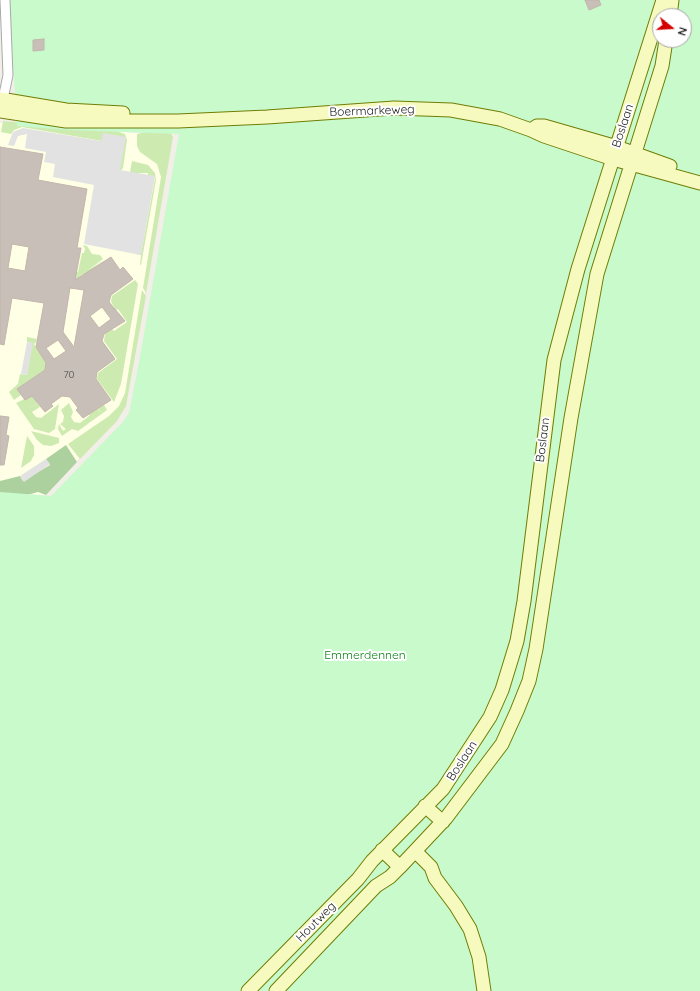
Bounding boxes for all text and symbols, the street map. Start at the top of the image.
north arrow [652,8,692,48]
text: N [675,25,690,37]
street label: Boermarkeweg [329,102,415,120]
street label: Boslaan [609,102,637,150]
house number: 70 [63,369,75,381]
street label: Boslaan [533,417,553,463]
park label: Emmerdennen [324,648,406,662]
street label: Boslaan [444,738,480,784]
street label: Houtweg [293,899,339,945]

